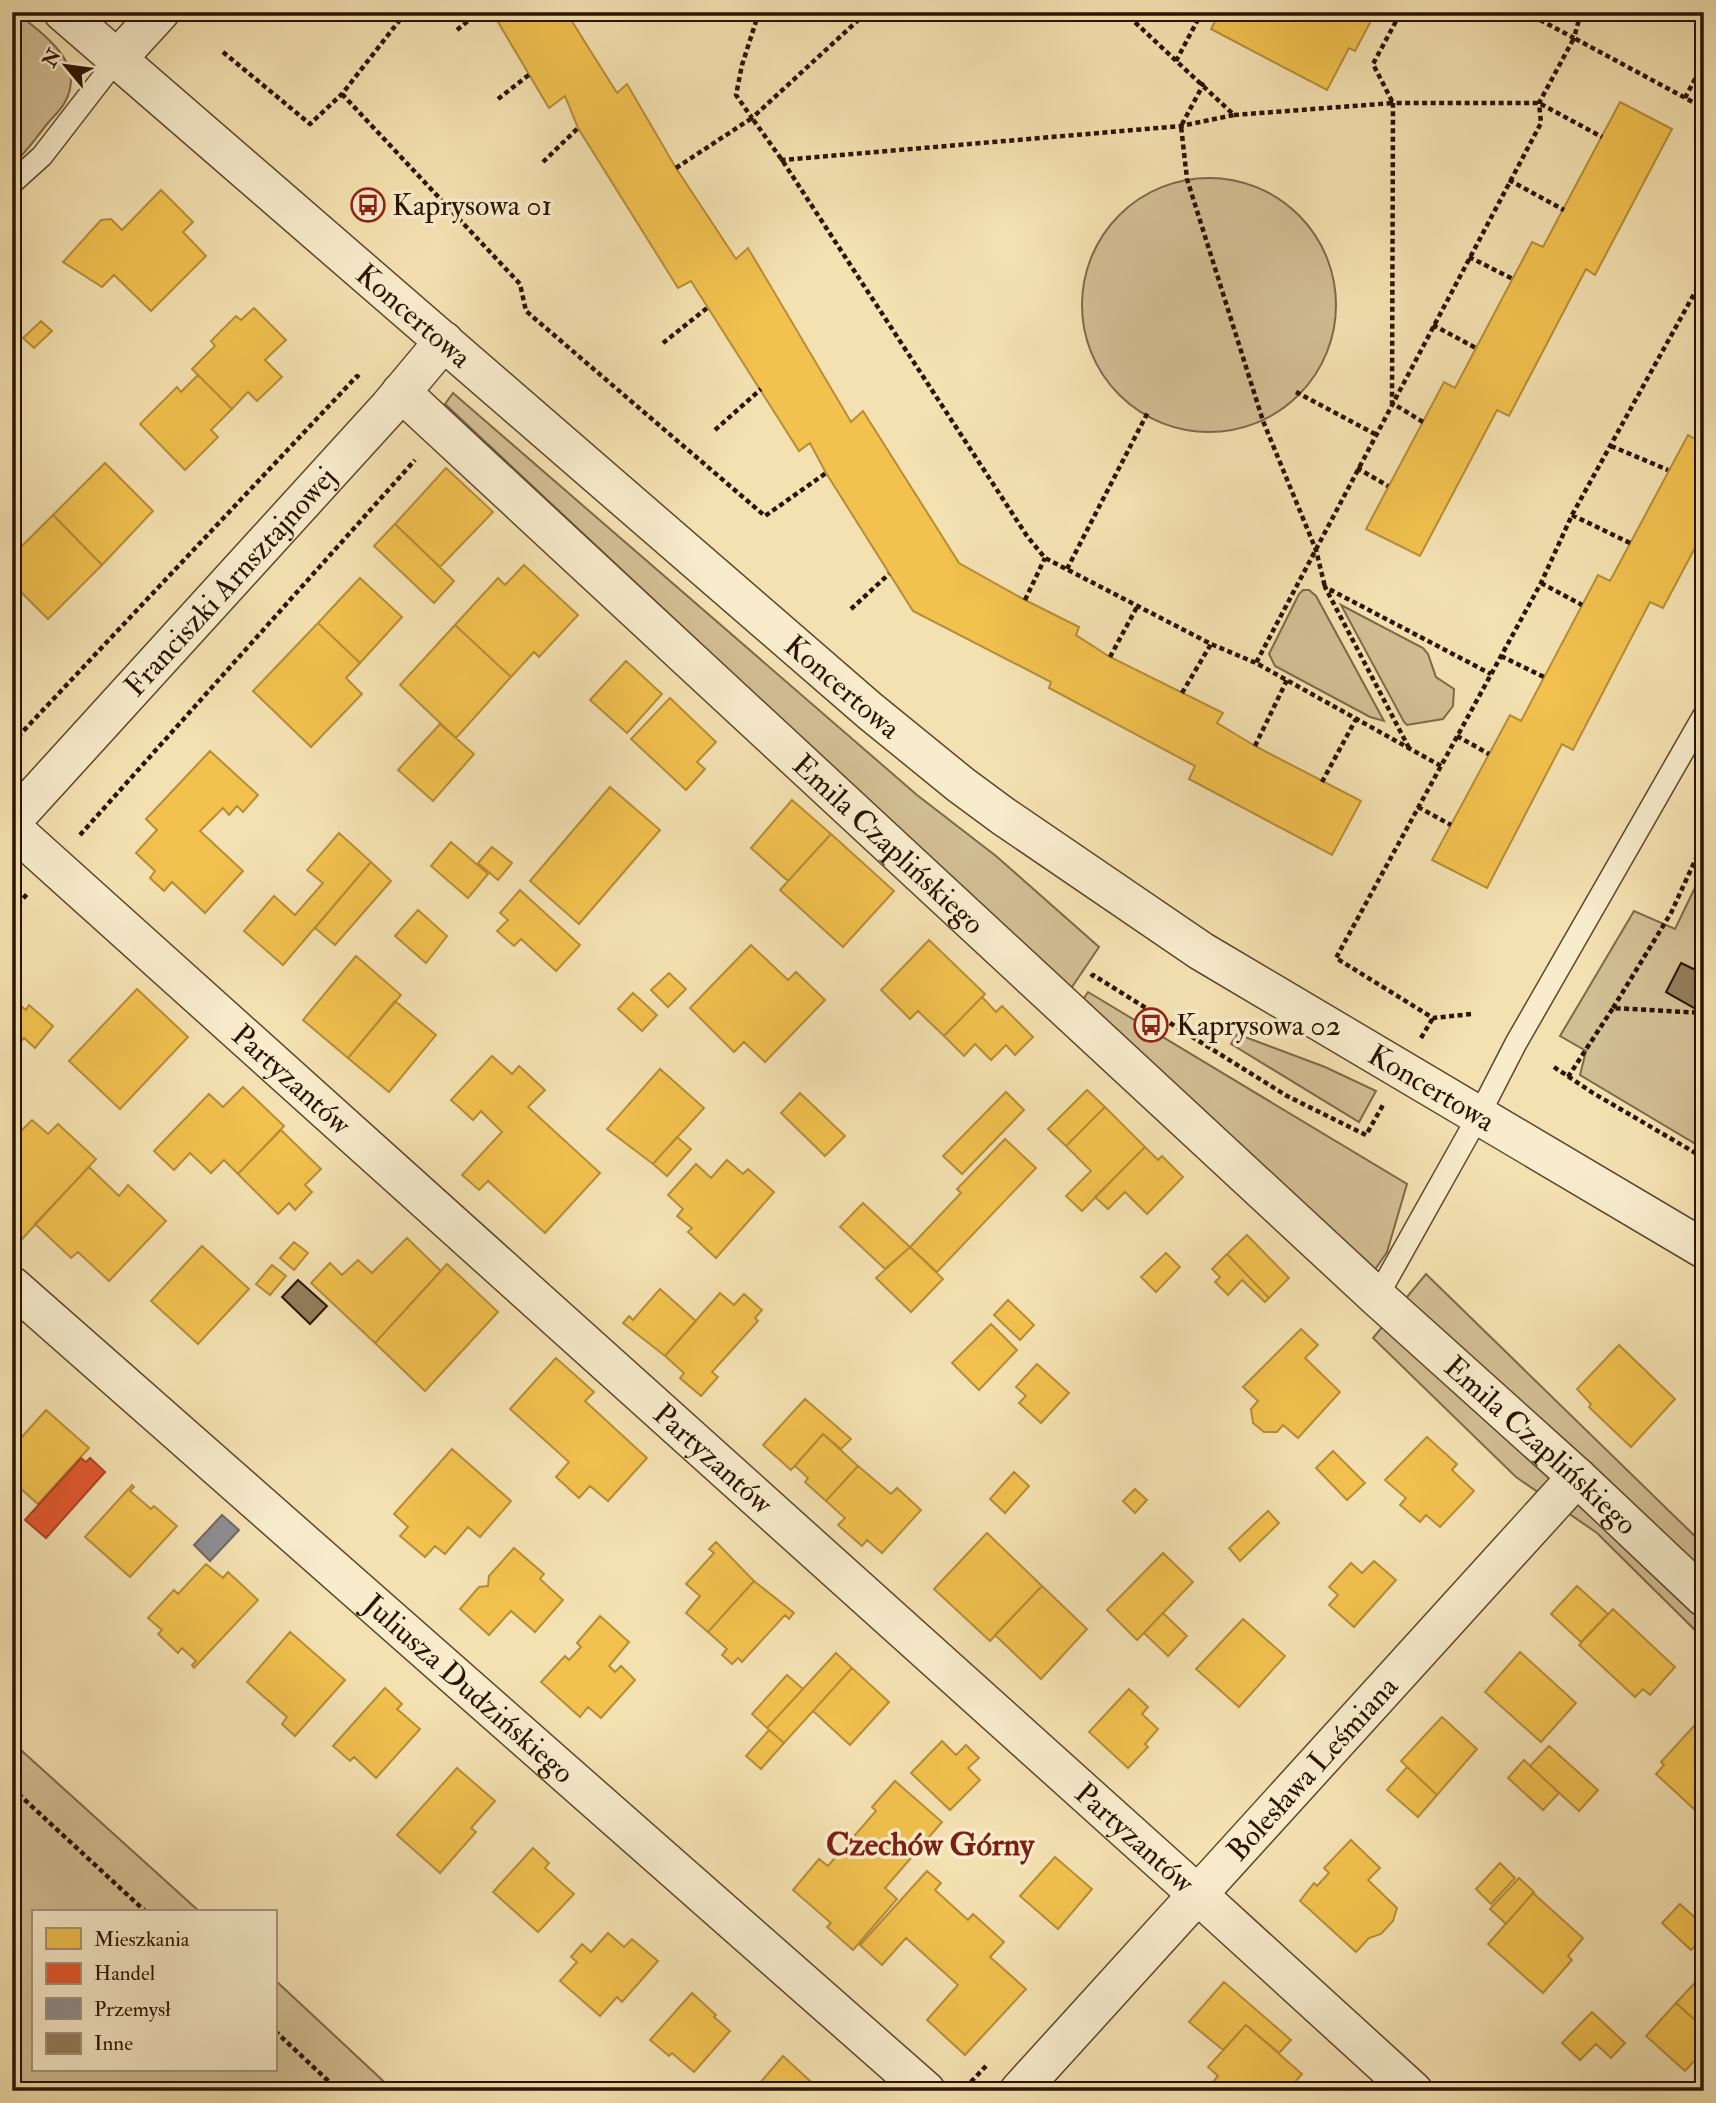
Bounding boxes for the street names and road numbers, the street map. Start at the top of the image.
street label: Koncertowa [348,256,479,377]
street label: Franciszki Arnsztajnowej [117,459,344,704]
street label: Koncertowa [777,627,908,747]
street label: Emila Czaplińskiego [785,747,992,943]
street label: Partyzantów [224,1017,359,1143]
street label: Koncertowa [1362,1036,1502,1140]
street label: Emila Czaplińskiego [1436,1348,1645,1543]
street label: Partyzantów [645,1396,780,1523]
street label: Juliusza Dudzińskiego [355,1586,582,1792]
street label: Bolesława Leśmiana [1219,1668,1406,1869]
street label: Partyzantów [1067,1775,1202,1902]

